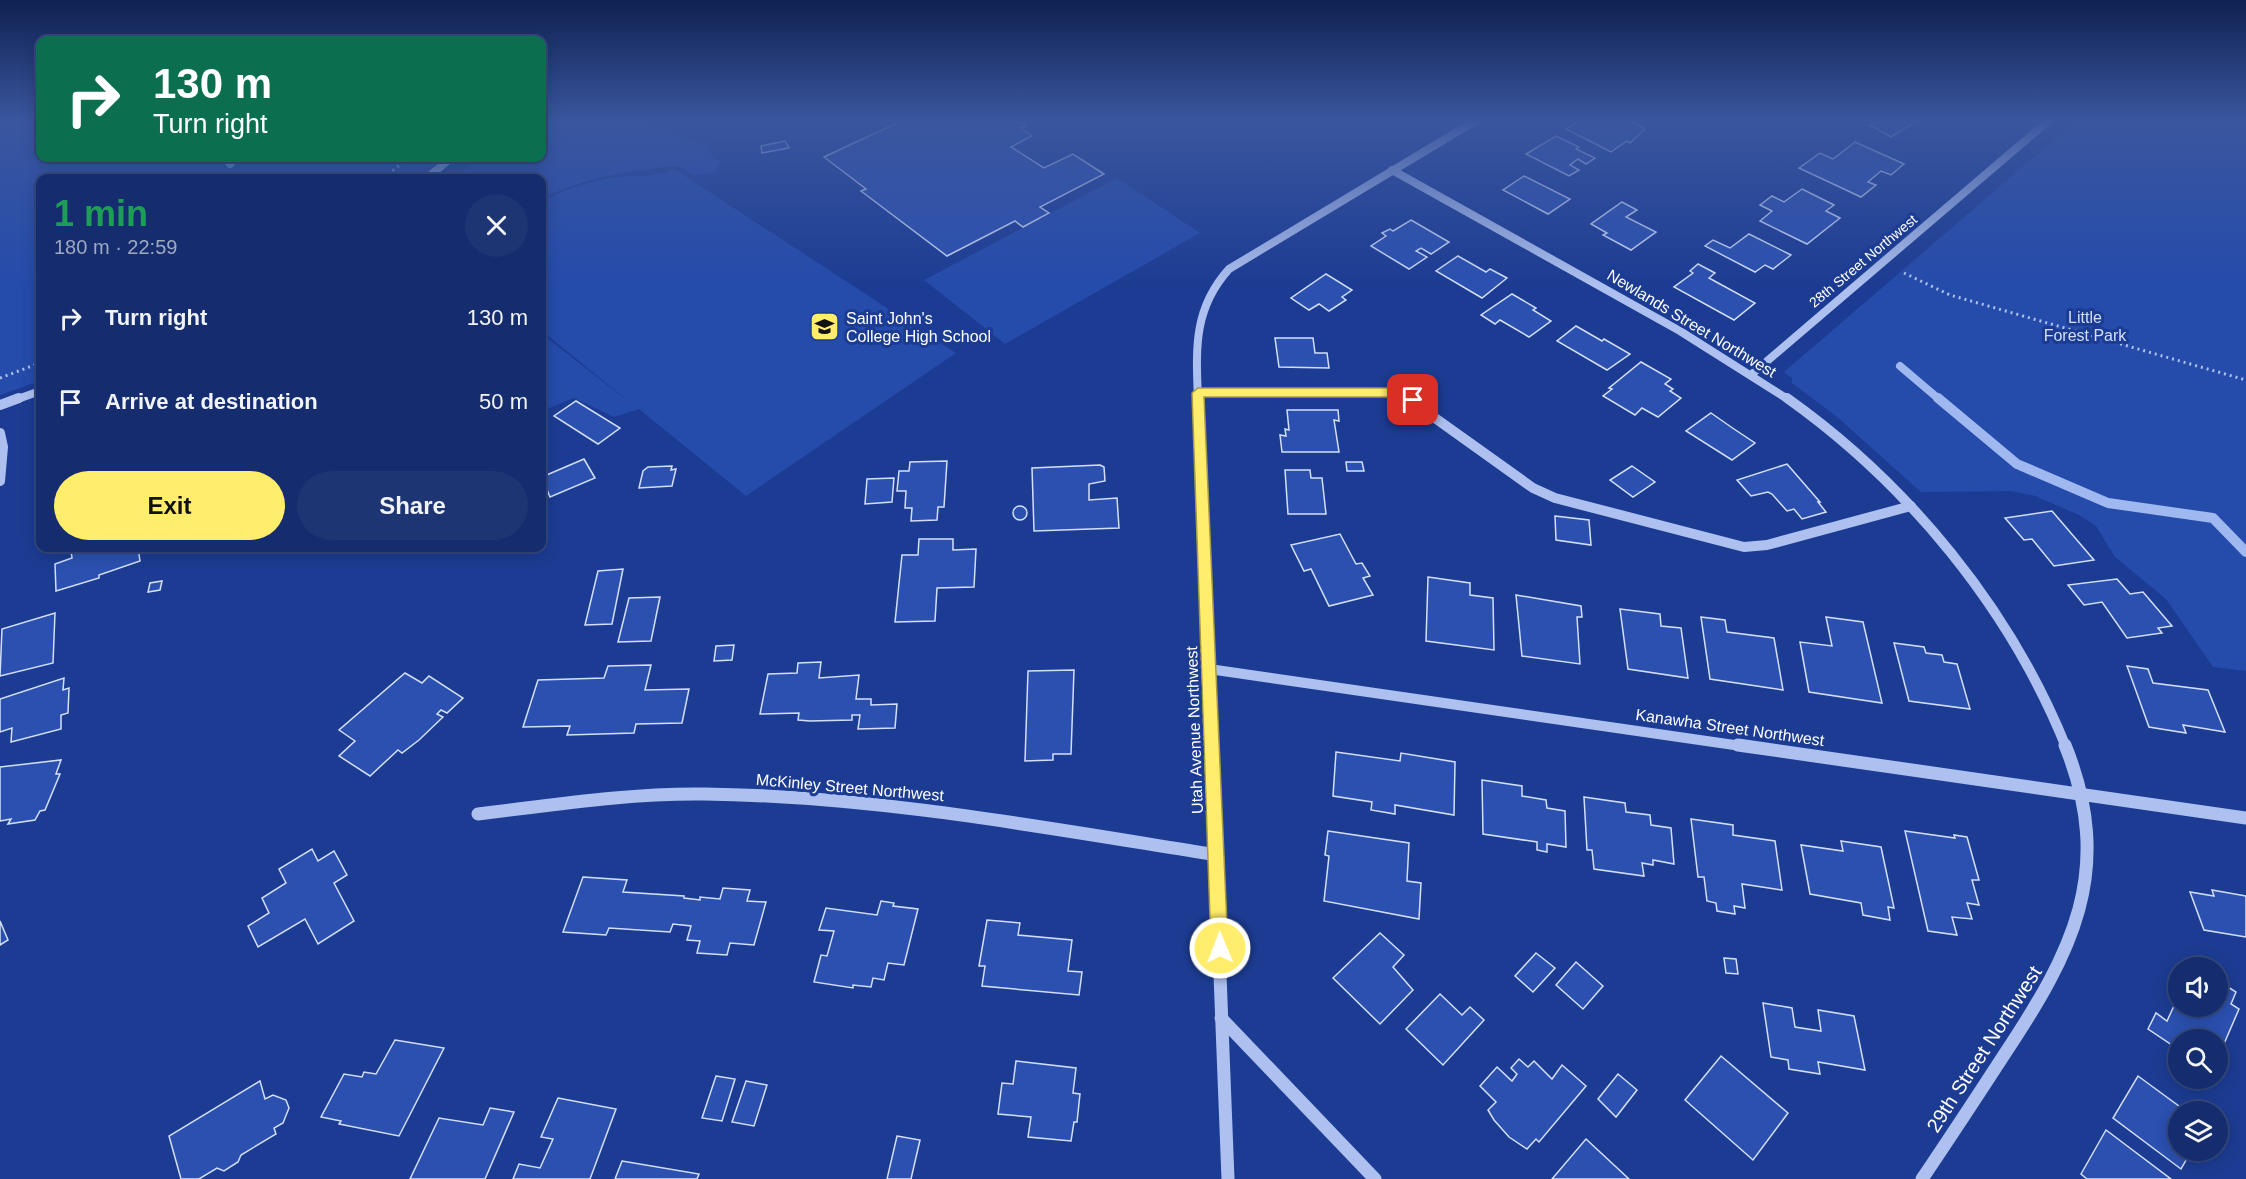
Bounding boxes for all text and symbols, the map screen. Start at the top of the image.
icon: right [54,60,132,138]
text: 130 m [153,60,272,107]
text: Turn right [153,109,268,139]
text: 1 min [54,193,148,234]
button: close [465,194,528,257]
street label: 28th Street Northwest [1806,211,1920,311]
text: 180 m · 22:59 [54,236,177,258]
street label: Newlands Street Northwest [1604,266,1780,381]
icon: right [54,302,87,335]
text: Turn right [105,305,207,330]
text: 130 m [467,305,528,330]
park label: Little Forest Park [2044,309,2127,344]
place label: Saint John's College High School [846,310,991,345]
school or university icon: Saint John's College High School [809,311,841,343]
pin [1387,374,1438,425]
icon: arrive [1396,383,1429,416]
icon: arrive [54,386,87,419]
text: Arrive at destination [105,389,318,414]
text: 50 m [479,389,528,414]
button: Exit [54,471,285,540]
button: Share [297,471,528,540]
street label: Utah Avenue Northwest [1183,645,1206,814]
street label: Kanawha Street Northwest [1635,706,1826,749]
street label: McKinley Street Northwest [755,771,945,804]
position arrow [1188,916,1252,980]
map controls [2168,957,2228,1161]
button: sound [2168,957,2228,1017]
street label: 29th Street Northwest [1922,962,2046,1136]
button: search [2168,1029,2228,1089]
button: layers [2168,1101,2228,1161]

